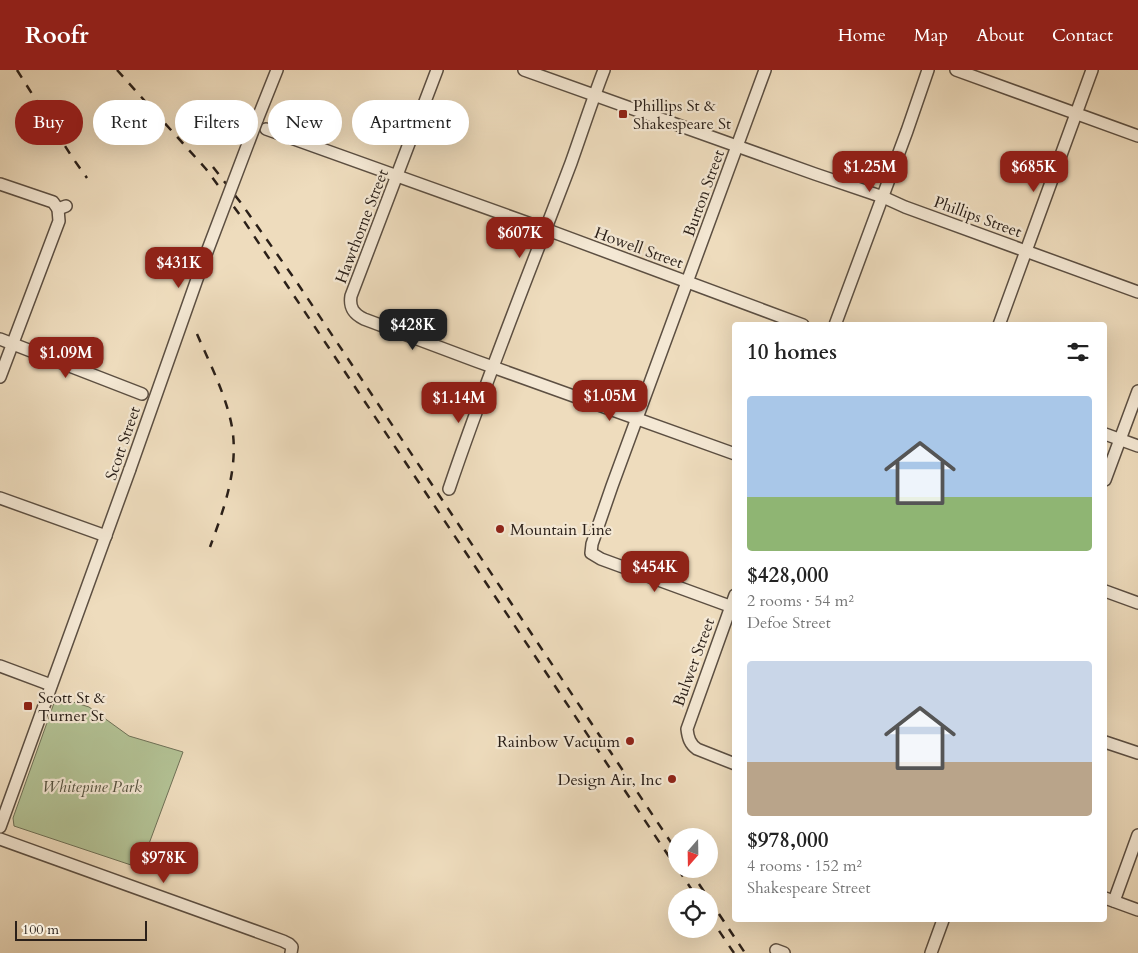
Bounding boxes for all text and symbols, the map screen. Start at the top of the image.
text: Roofr [25,19,89,52]
text: Home [838,23,886,48]
text: Map [914,23,948,48]
text: About [976,23,1024,48]
text: Contact [1052,23,1113,48]
place label: Phillips St & Shakespeare St [633,95,731,135]
chip: Buy [15,100,83,145]
chip: Rent [93,100,165,145]
chip: Filters [175,100,258,145]
chip: New [268,100,342,145]
chip: Apartment [352,100,469,145]
marker: Phillips St & Shakespeare St [617,108,629,120]
street label: Burton Street [678,147,730,240]
pin: $1.25M [829,150,911,193]
pin: $685K [999,150,1069,193]
text: $1.25M [844,156,896,178]
text: $685K [1011,156,1057,178]
street label: Hawthorne Street [330,166,394,287]
street label: Phillips Street [931,191,1025,243]
pin: $607K [485,216,555,259]
text: $607K [497,222,543,244]
street label: Howell Street [591,222,686,274]
pin: $431K [144,246,214,289]
text: $431K [156,252,202,274]
pin: $428K [378,308,448,351]
text: $428K [390,314,436,336]
pin: $1.09M [25,336,107,379]
text: 10 homes [747,338,837,367]
icon: filters [1064,338,1092,366]
text: $1.09M [40,342,92,364]
pin: $1.05M [569,380,651,422]
pin: $1.14M [418,382,500,424]
text: $1.05M [584,385,636,407]
text: $1.14M [433,387,485,409]
street label: Scott Street [100,403,146,483]
icon: home [875,428,965,518]
place label: Mountain Line [510,519,612,541]
marker: Mountain Line [494,523,506,535]
pin: $454K [620,550,690,593]
text: $454K [632,556,678,578]
text: $428,000 [747,561,828,590]
text: 2 rooms · 54 m² [747,590,854,612]
text: Defoe Street [747,612,831,634]
street label: Bulwer Street [668,615,720,710]
place label: Scott St & Turner St [38,687,106,727]
icon: home [875,693,965,783]
marker: Scott St & Turner St [22,700,34,712]
place label: Rainbow Vacuum [497,731,620,753]
marker: Rainbow Vacuum [624,735,636,747]
place label: Design Air, Inc [558,769,662,791]
marker: Design Air, Inc [666,773,678,785]
park label: Whitepine Park [42,776,142,798]
text: $978,000 [747,826,828,855]
north arrow [668,828,718,878]
map controls [668,828,718,938]
pin: $978K [129,842,199,884]
text: $978K [141,847,187,869]
text: 4 rooms · 152 m² [747,855,862,877]
text: Shakespeare Street [747,877,870,899]
button: locate [668,888,718,938]
scale bar [15,918,148,941]
text: 100 m [22,920,59,939]

